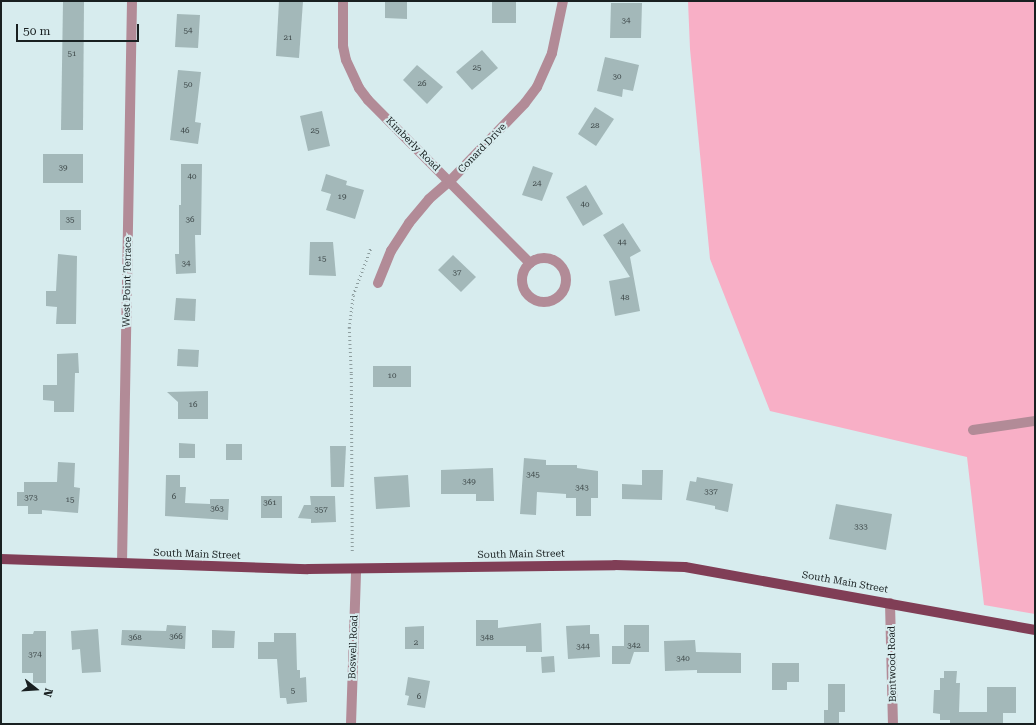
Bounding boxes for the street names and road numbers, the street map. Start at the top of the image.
street label: Kimberly Road [383,114,443,174]
street label: Conard Drive [455,121,509,175]
street label: West Point Terrace [120,237,134,327]
street label: South Main Street [153,546,241,562]
street label: South Main Street [477,547,565,561]
street label: South Main Street [801,569,889,595]
street label: Boswell Road [346,615,360,679]
street label: Bentwood Road [885,626,899,702]

